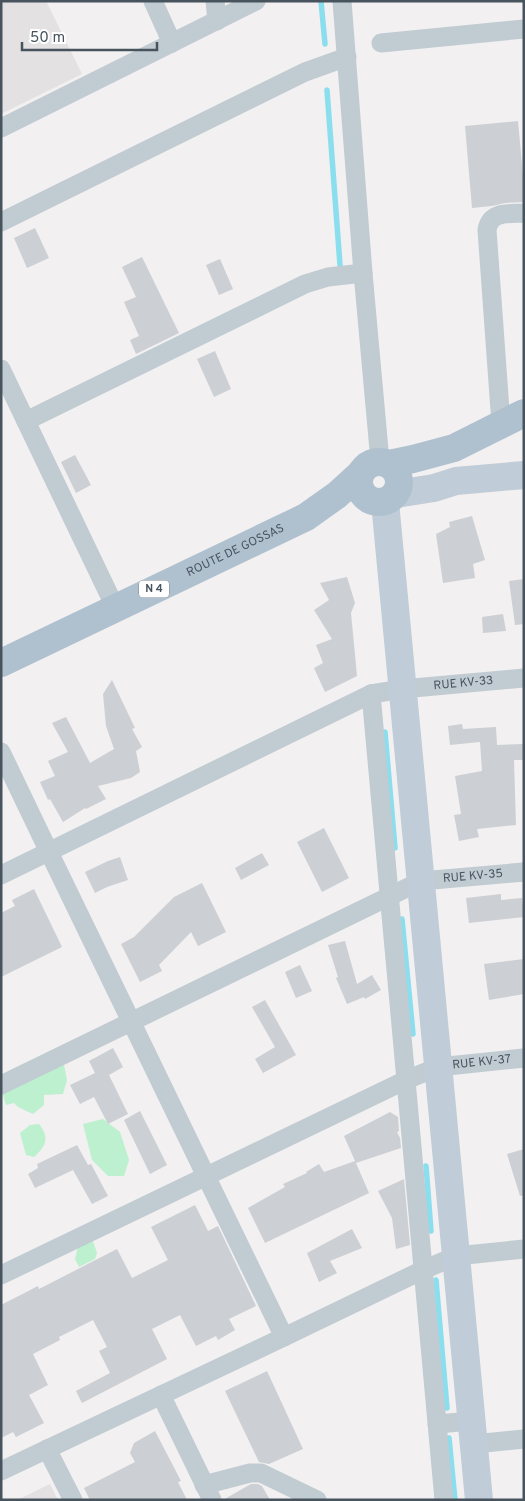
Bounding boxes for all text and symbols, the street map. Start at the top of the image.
scale bar [22,20,158,52]
text: 50 m [30,29,65,48]
street label: ROUTE DE GOSSAS [184,521,287,581]
road number: N 4 [139,580,169,598]
street label: RUE KV-33 [433,673,494,694]
street label: RUE KV-35 [442,866,504,887]
street label: RUE KV-37 [452,1051,512,1073]

